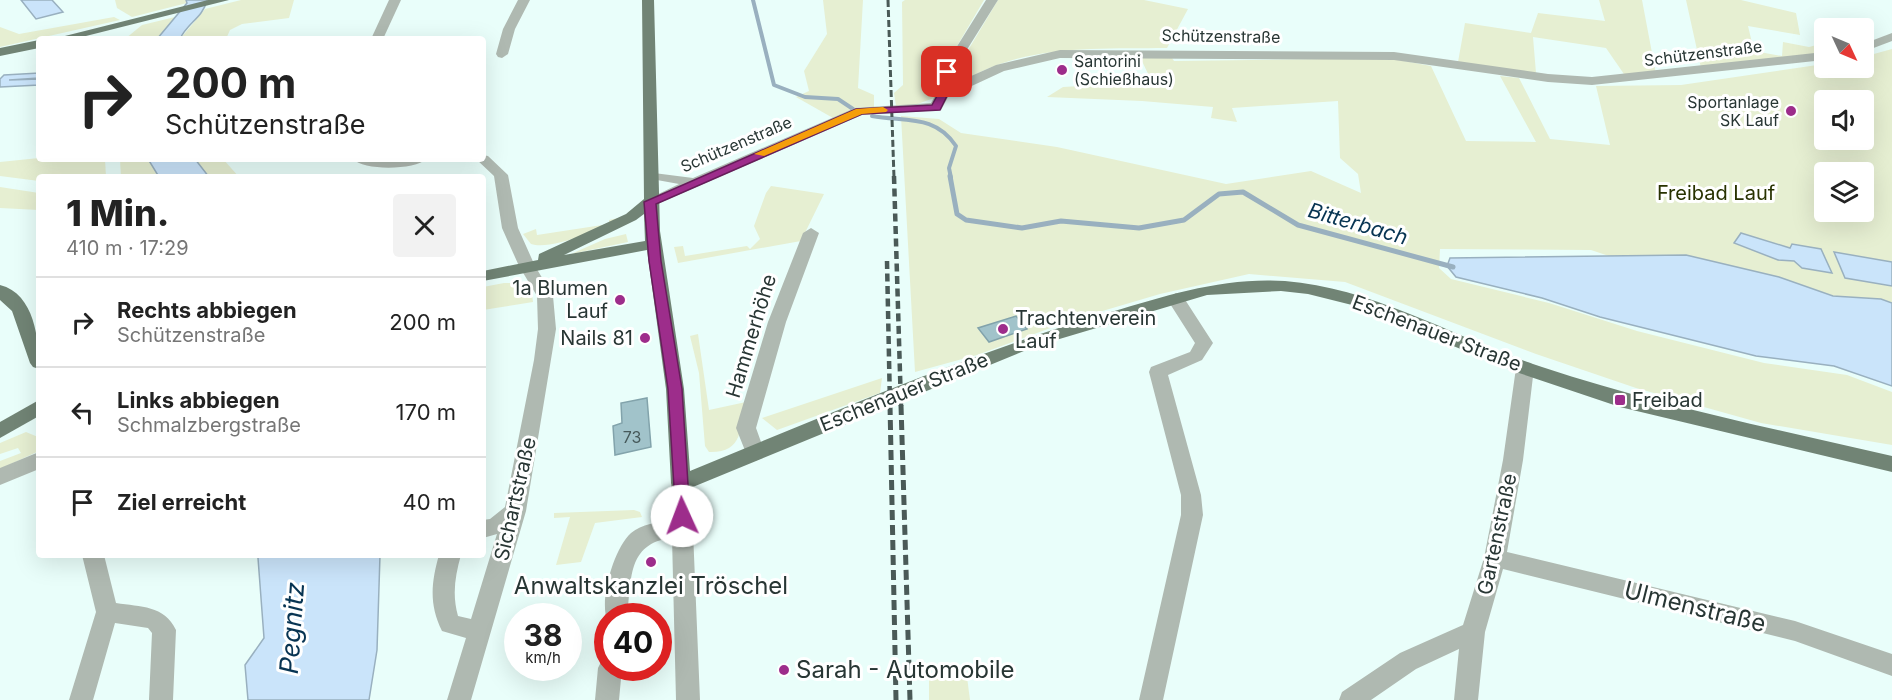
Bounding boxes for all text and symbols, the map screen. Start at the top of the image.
north arrow [1814,18,1874,78]
map controls [1814,18,1874,222]
street label: Schützenstraße [1161,25,1281,47]
street label: Schützenstraße [1643,36,1763,70]
pin [921,46,972,97]
place label: Santorini (Schießhaus) [1074,51,1174,89]
icon: arrive [930,55,963,88]
text: 200 m [165,57,296,108]
icon: right [66,60,144,138]
marker: Santorini (Schießhaus) [1055,63,1069,77]
button: sound [1814,90,1874,150]
place label: Sportanlage SK Lauf [1687,92,1779,130]
marker: Sportanlage SK Lauf [1784,104,1798,118]
text: Schützenstraße [165,108,366,141]
street label: Schützenstraße [677,112,795,176]
button: layers [1814,162,1874,222]
park label: Freibad Lauf [1657,181,1776,205]
text: 1 Min. [66,191,169,235]
button: close [393,194,456,257]
water label: Bitterbach [1305,197,1411,250]
text: 410 m · 17:29 [66,236,189,260]
street label: Hammerhöhe [721,271,781,401]
place label: 1a Blumen Lauf [512,276,609,323]
street label: Eschenauer Straße [1349,290,1525,376]
marker: 1a Blumen Lauf [613,293,627,307]
text: Rechts abbiegen [117,297,297,323]
icon: right [66,306,99,339]
place label: Trachtenverein Lauf [1015,306,1156,353]
text: 200 m [389,309,456,335]
marker: Trachtenverein Lauf [996,322,1010,336]
text: Schützenstraße [117,323,266,347]
place label: Nails 81 [560,326,633,350]
marker: Nails 81 [638,331,652,345]
street label: Eschenauer Straße [816,347,992,437]
text: Links abbiegen [117,387,280,413]
place label: Freibad [1632,388,1703,412]
marker: Freibad [1613,393,1627,407]
icon: left [66,396,99,429]
text: 170 m [396,399,456,425]
text: Schmalzbergstraße [117,413,301,437]
house number: 73 [623,427,641,447]
street label: Sichartstraße [489,435,541,563]
street label: Gartenstraße [1472,471,1522,597]
position arrow [650,484,714,548]
icon: arrive [66,486,99,519]
text: Ziel erreicht [117,489,246,515]
text: 40 m [402,489,456,515]
marker: Anwaltskanzlei Tröschel [644,555,658,569]
place label: Anwaltskanzlei Tröschel [514,571,788,600]
street label: Ulmenstraße [1621,575,1769,638]
water label: Pegnitz [273,581,310,675]
speed limit sign: 40 [594,603,672,681]
text: 38 [524,617,562,653]
text: km/h [525,648,561,667]
place label: Sarah - Automobile [796,655,1015,684]
marker: Sarah - Automobile [777,663,791,677]

